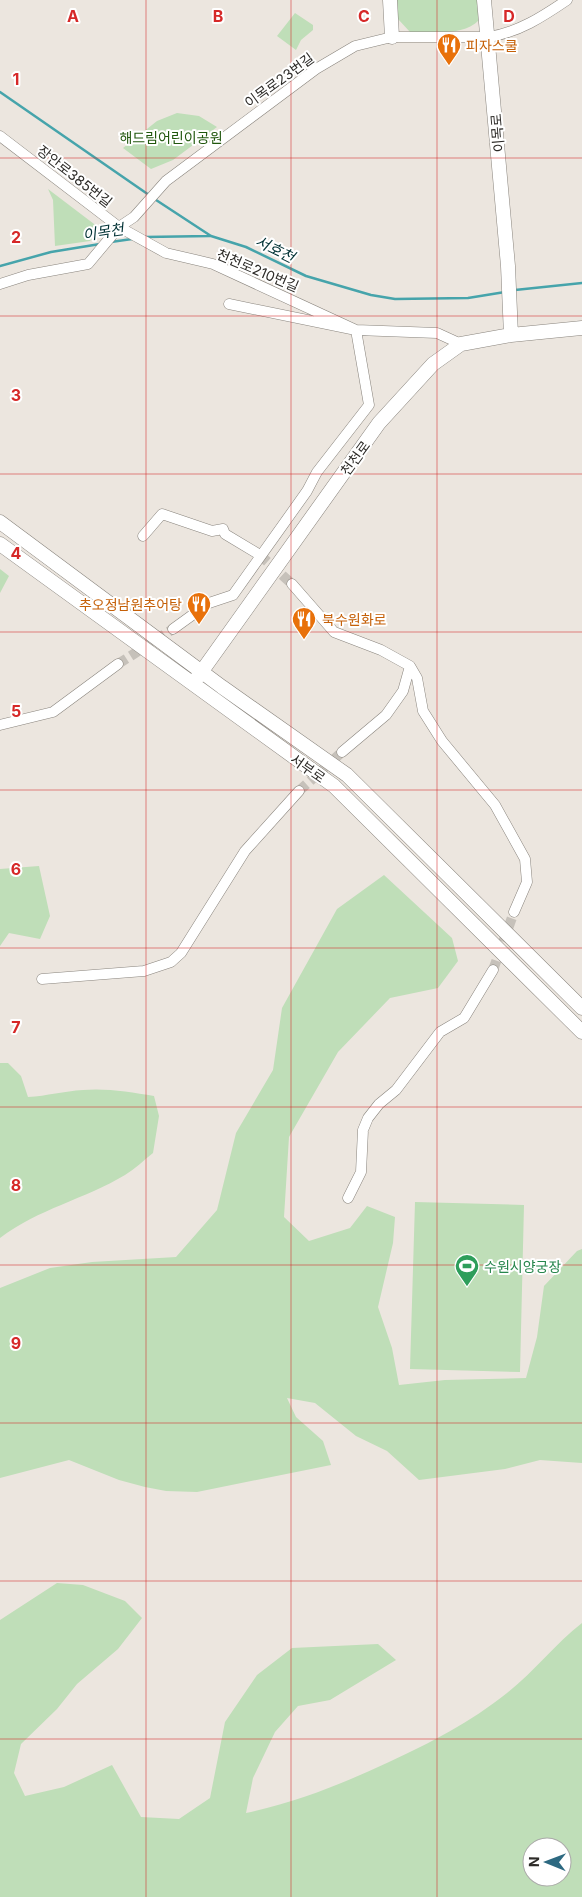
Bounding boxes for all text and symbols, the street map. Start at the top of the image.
text: A [67,6,79,26]
text: B [213,6,223,26]
text: C [358,6,370,26]
text: D [503,6,515,26]
restaurant icon: 피자스쿨 [436,32,462,66]
place label: 피자스쿨 [466,37,518,54]
street label: 이목로23번길 [241,49,317,111]
text: 1 [13,69,19,89]
street label: 이목로 [487,113,507,153]
park label: 해드림어린이공원 [119,129,223,146]
street label: 장안로385번길 [34,142,116,210]
water label: 이목천 [81,219,127,245]
text: 2 [11,227,21,247]
water label: 서호천 [252,231,300,268]
street label: 천천로210번길 [214,245,302,295]
text: 3 [11,385,21,405]
street label: 천천로 [337,437,373,479]
text: 4 [11,543,22,563]
restaurant icon: 추오정남원추어탕 [186,591,212,625]
place label: 추오정남원추어탕 [79,596,182,613]
restaurant icon: 북수원화로 [291,606,317,640]
place label: 북수원화로 [322,611,387,628]
text: 5 [11,701,21,721]
street label: 서부로 [287,750,329,786]
text: 6 [11,859,21,879]
text: 7 [11,1017,21,1037]
text: 8 [11,1175,21,1195]
sports icon: 수원시양궁장 [454,1253,480,1287]
place label: 수원시양궁장 [484,1258,561,1275]
text: 9 [11,1333,21,1353]
north arrow [522,1837,572,1887]
text: N [525,1856,542,1867]

